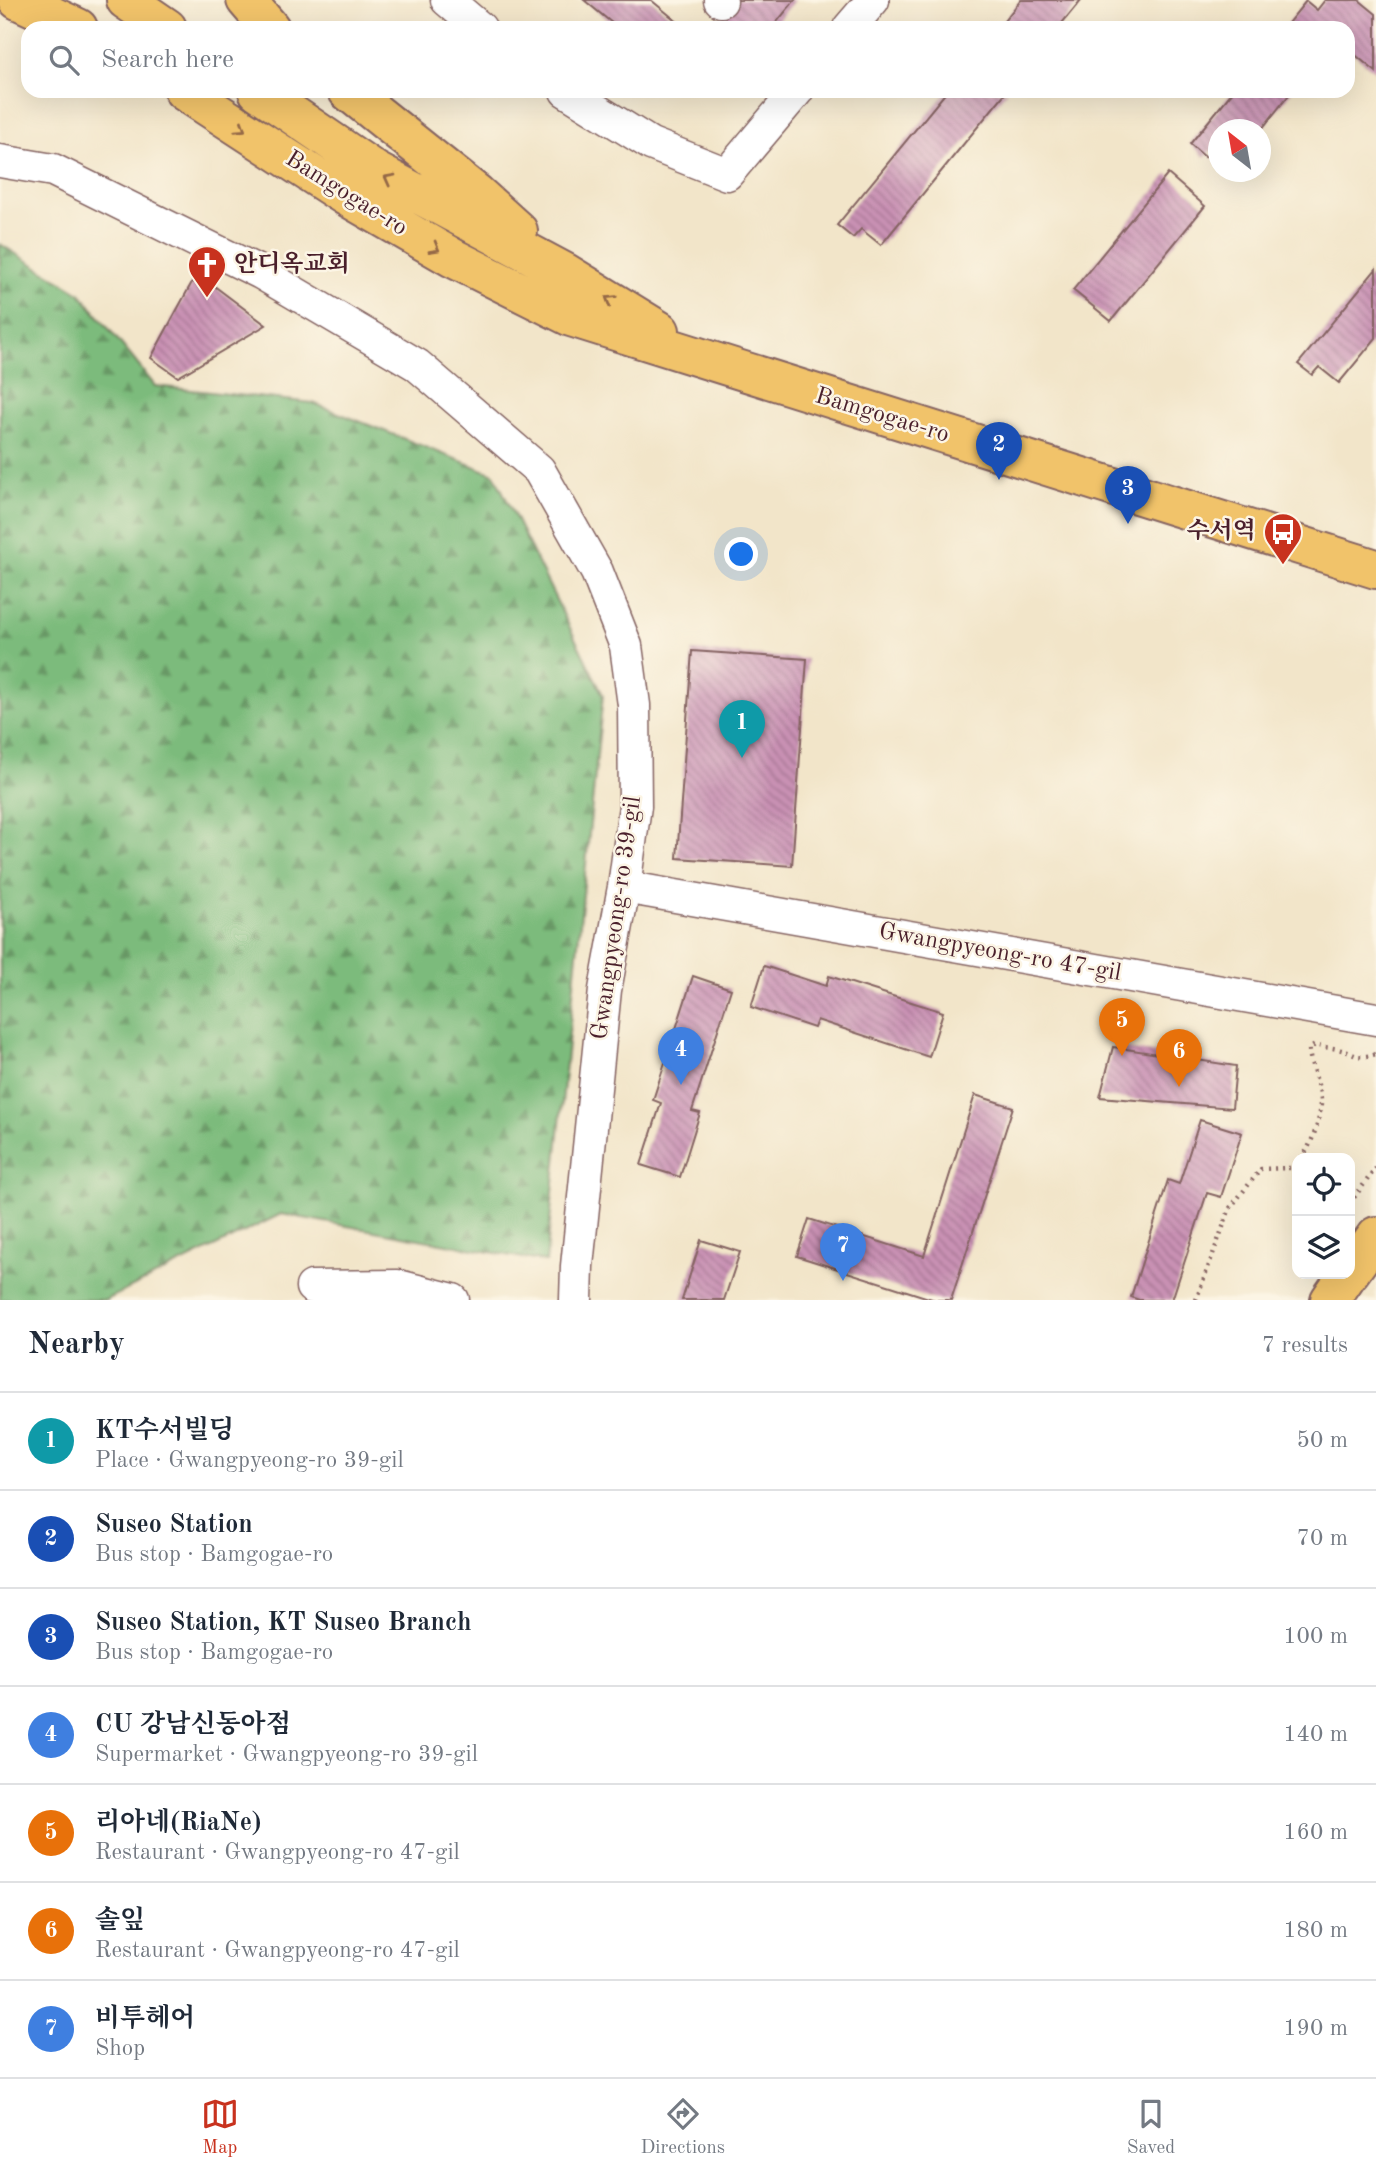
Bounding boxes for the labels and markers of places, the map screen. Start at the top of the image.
church icon: 안디옥교회 [186,244,228,299]
place label: 안디옥교회 [234,250,350,277]
pin: 2 [976,422,1022,480]
pin: 3 [1105,466,1151,524]
bus stop icon: 수서역 [1262,511,1304,566]
place label: 수서역 [1186,517,1256,544]
pin: 1 [719,700,765,758]
pin: 5 [1099,998,1145,1056]
pin: 4 [658,1027,704,1085]
pin: 6 [1156,1029,1202,1087]
pin: 7 [820,1223,866,1281]

